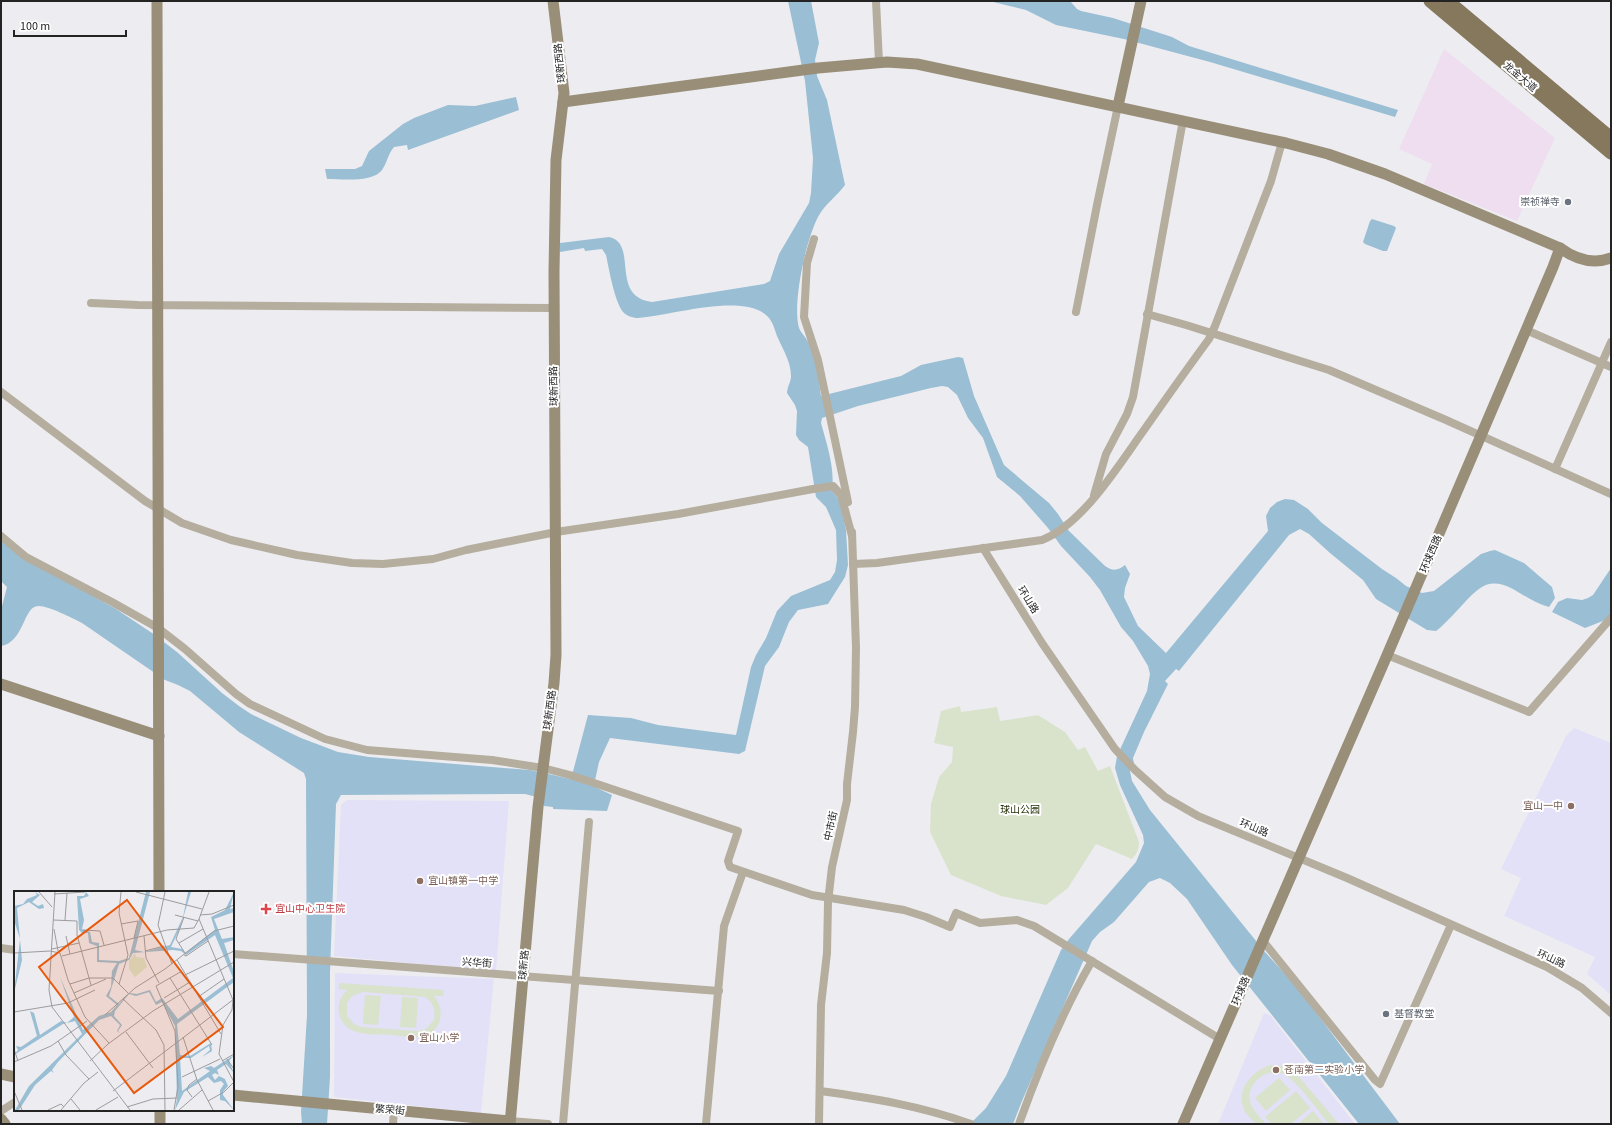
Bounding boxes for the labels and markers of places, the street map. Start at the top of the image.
place label: 崇祯禅寺 [1520,195,1560,209]
marker: 崇祯禅寺 [1563,197,1573,207]
place label: 宜山一中 [1523,799,1563,813]
marker: 宜山一中 [1566,801,1576,811]
place label: 宜山镇第一中学 [428,874,498,888]
marker: 宜山镇第一中学 [415,876,425,886]
place label: 宜山中心卫生院 [275,902,345,916]
marker: 宜山中心卫生院 [260,903,272,915]
place label: 基督教堂 [1394,1007,1434,1021]
marker: 基督教堂 [1381,1009,1391,1019]
place label: 宜山小学 [419,1031,459,1045]
marker: 宜山小学 [406,1033,416,1043]
place label: 苍南第二实验小学 [1284,1063,1364,1077]
marker: 苍南第二实验小学 [1271,1065,1281,1075]

